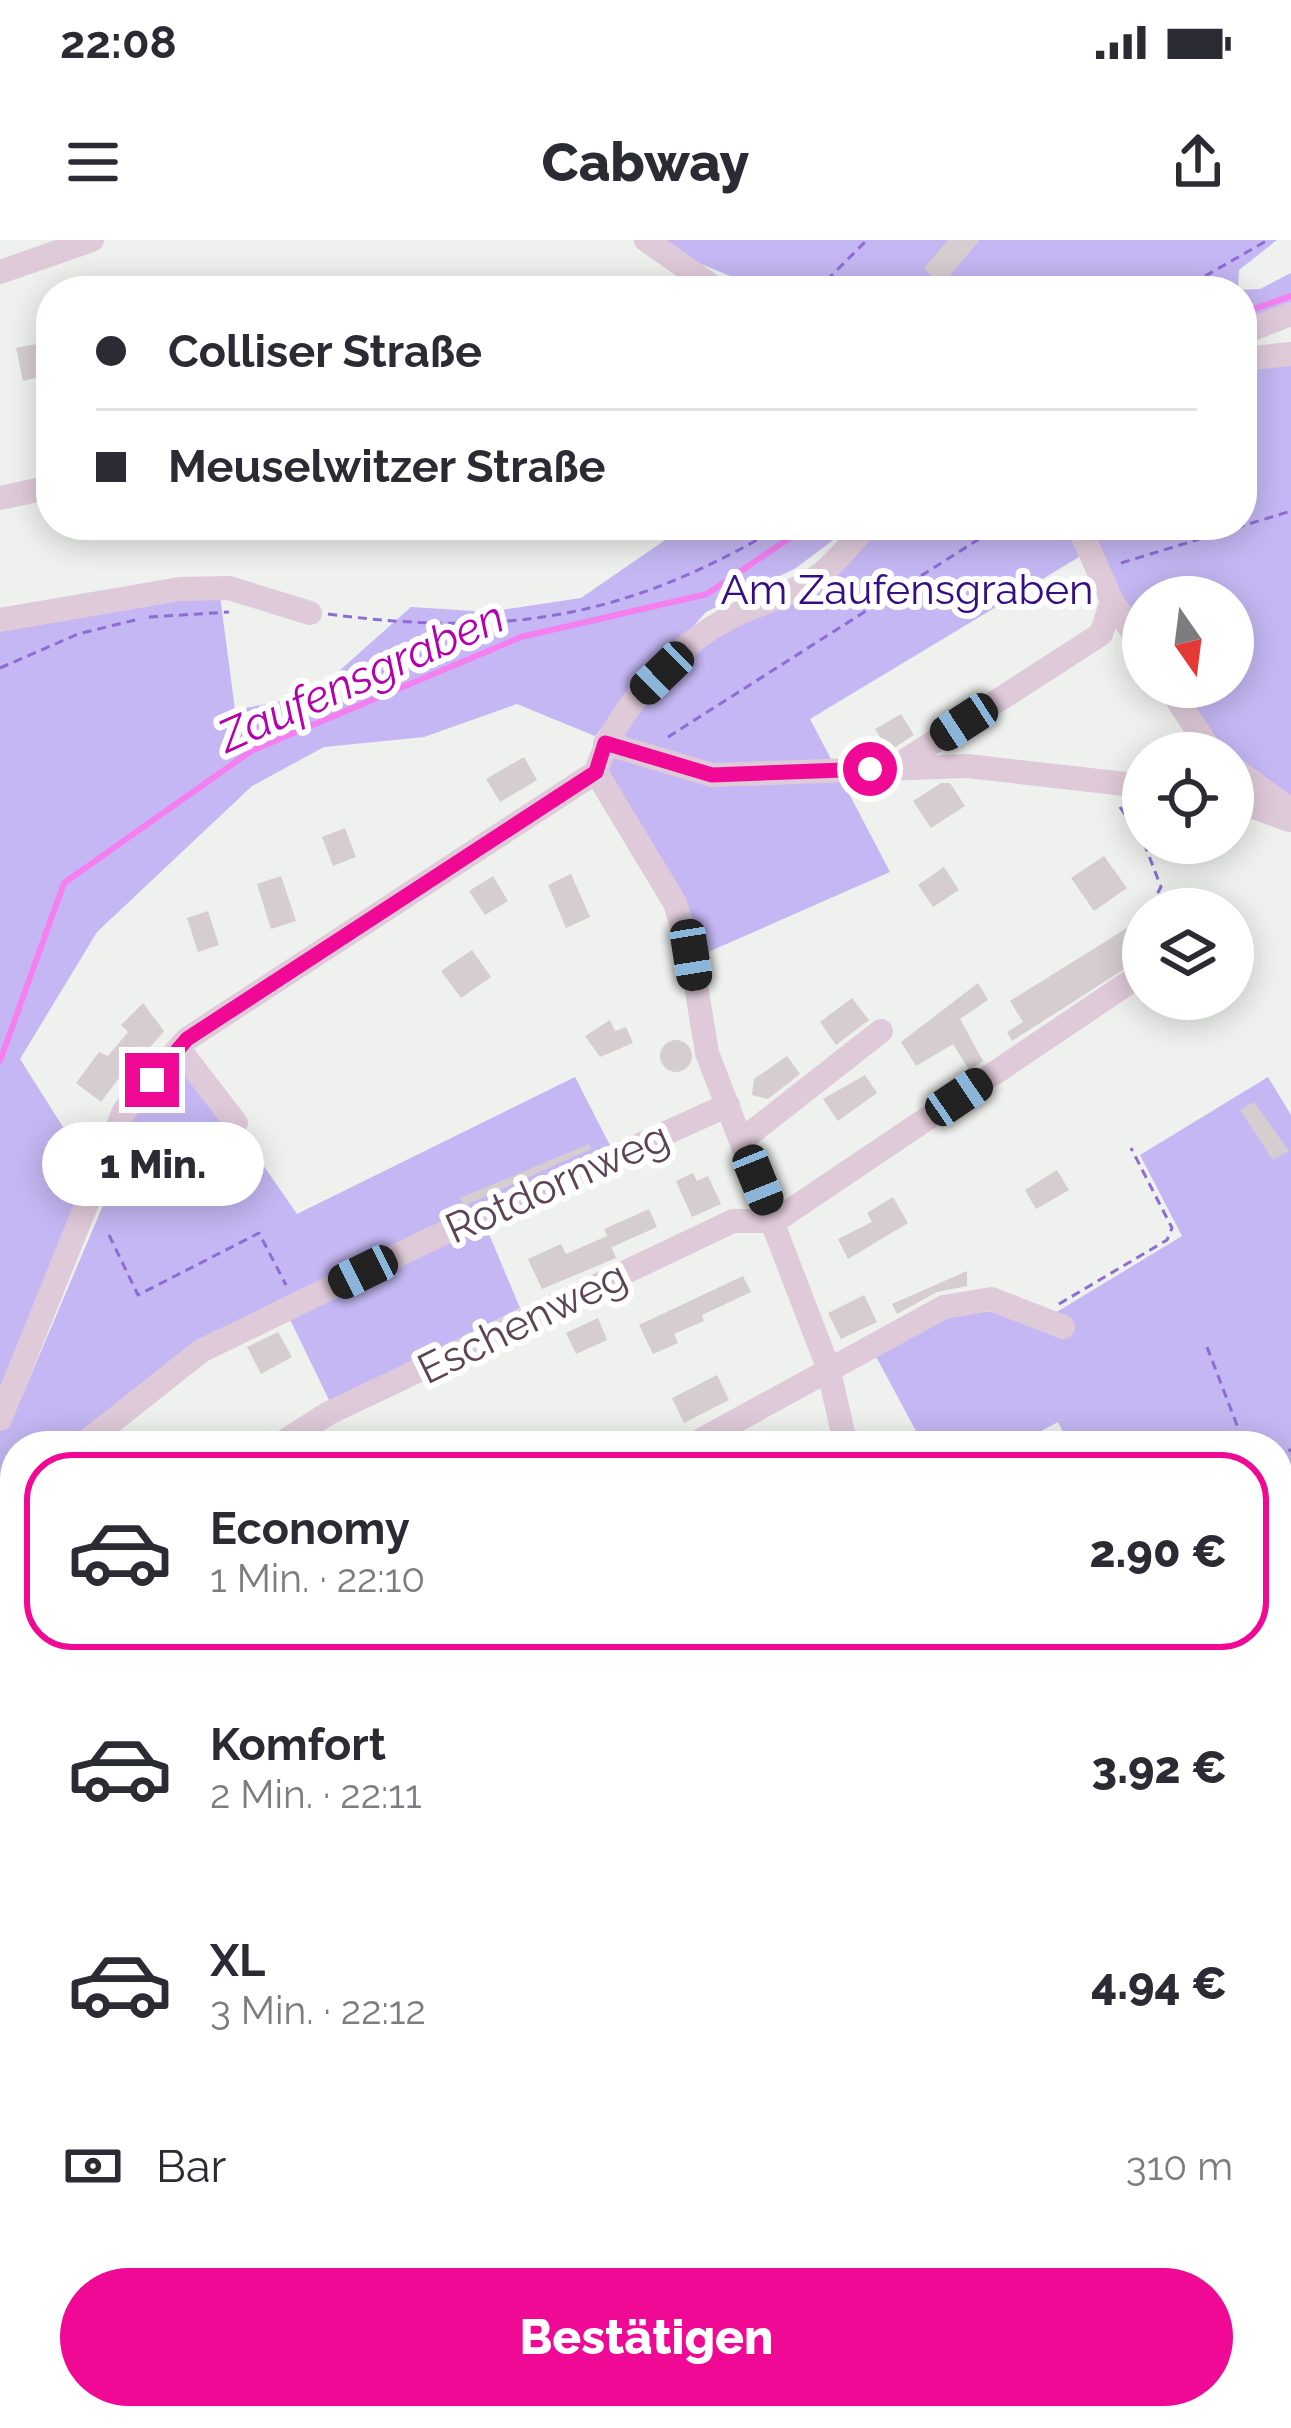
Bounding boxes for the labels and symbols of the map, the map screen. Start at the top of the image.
park label: Am Zaufensgraben [720,565,1094,614]
north arrow [1122,576,1254,708]
water label: Zaufensgraben [208,590,512,764]
car [624,635,700,711]
car [924,687,1004,757]
route start [843,742,897,796]
car [668,917,714,993]
route end [125,1053,179,1107]
car [919,1062,999,1132]
street label: Rotdornweg [438,1111,676,1253]
callout: 1 Min. [41,1122,263,1206]
car [728,1140,788,1220]
car [323,1240,403,1304]
street label: Eschenweg [410,1251,635,1394]

